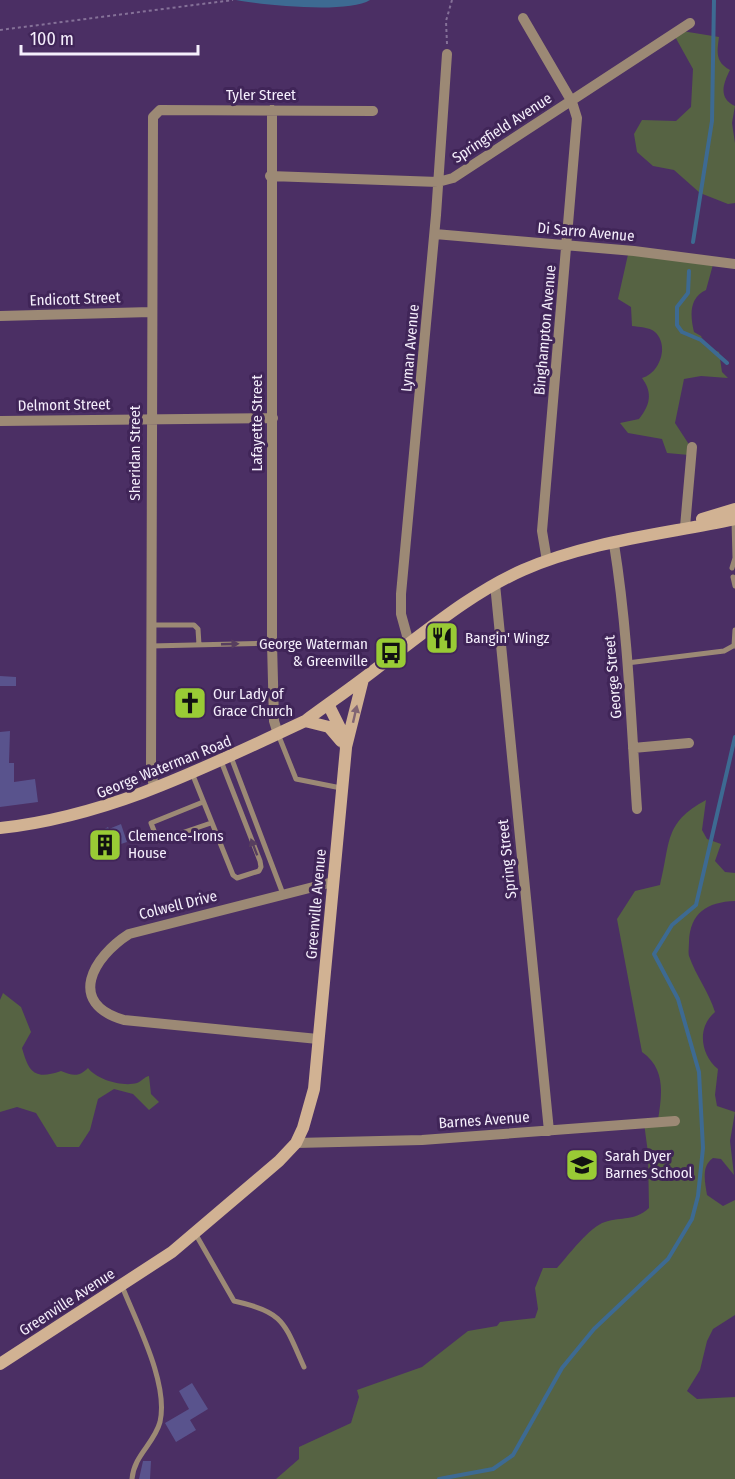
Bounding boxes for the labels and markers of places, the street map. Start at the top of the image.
restaurant icon: Bangin' Wingz [424,620,460,656]
place label: Bangin' Wingz [465,629,550,647]
place label: George Waterman & Greenville [259,635,368,670]
bus stop icon: George Waterman & Greenville [373,635,409,671]
church icon: Our Lady of Grace Church [172,685,208,721]
place label: Our Lady of Grace Church [213,685,293,720]
building icon: Clemence-Irons House [87,827,123,863]
place label: Clemence-Irons House [128,827,224,862]
school or university icon: Sarah Dyer Barnes School [564,1147,600,1183]
place label: Sarah Dyer Barnes School [605,1147,693,1182]

